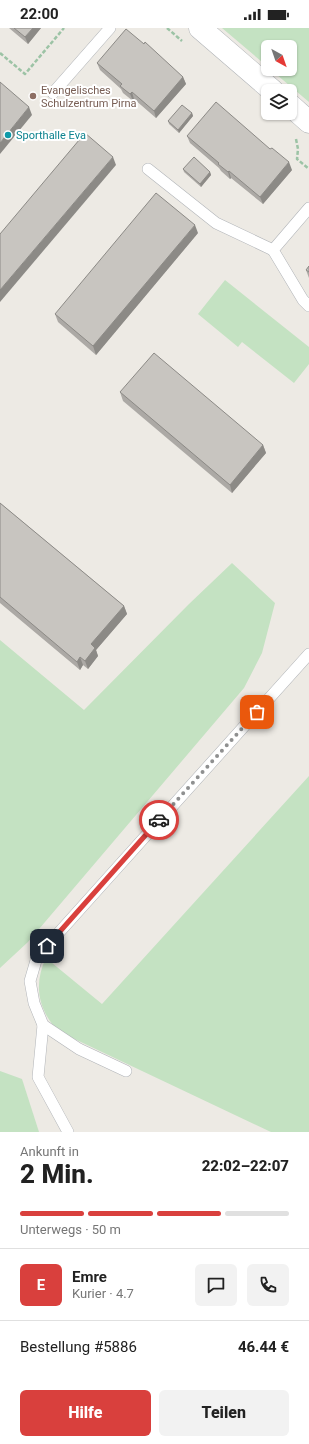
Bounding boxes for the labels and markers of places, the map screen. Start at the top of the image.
place label: Evangelisches Schulzentrum Pirna [41,84,137,110]
marker: Evangelisches Schulzentrum Pirna [28,91,38,101]
place label: Sporthalle Eva [16,129,86,142]
marker: Sporthalle Eva [3,130,13,140]
pin [240,695,274,729]
pin [30,929,64,963]

